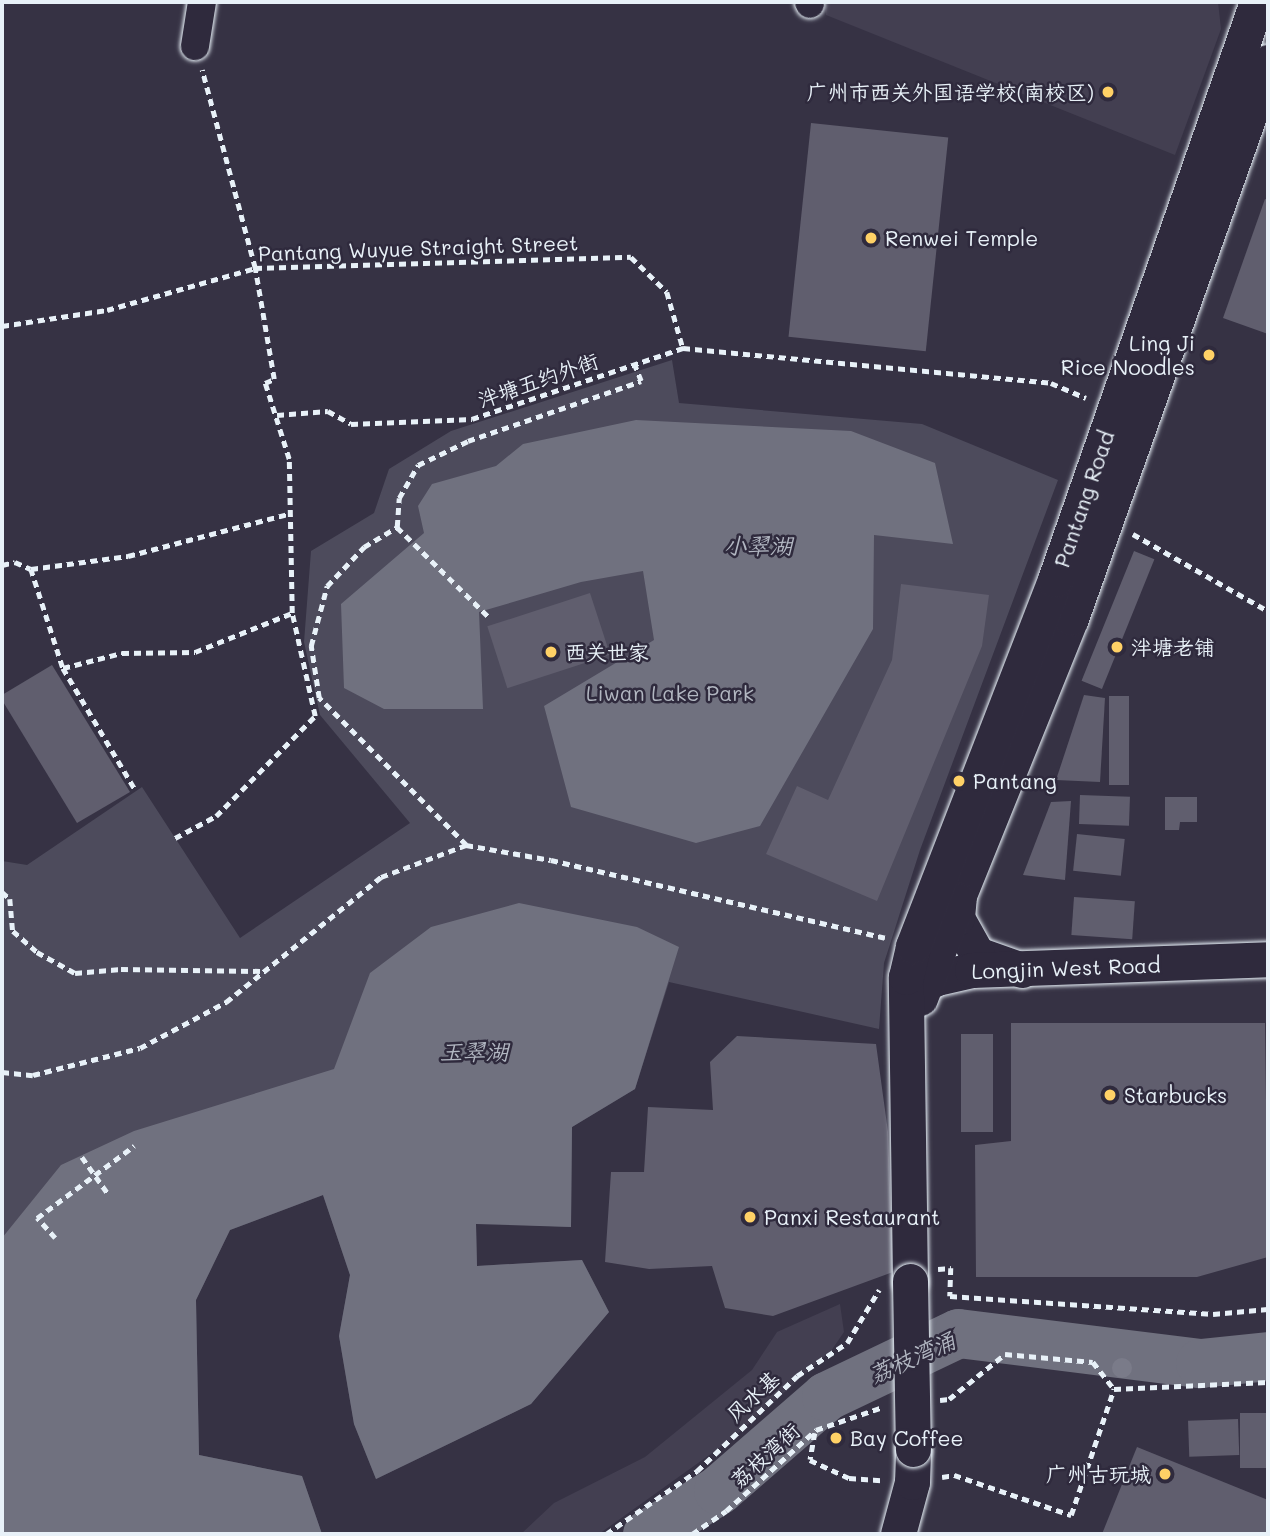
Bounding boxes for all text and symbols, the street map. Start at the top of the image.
place label: 广州市西关外国语学校(南校区) [807,79,1094,105]
marker: 广州市西关外国语学校(南校区) [1100,84,1116,100]
place label: Renwei Temple [885,225,1038,251]
street label: Pantang Wuyue Straight Street [257,230,579,266]
marker: Renwei Temple [863,230,879,246]
place label: Ling Ji Rice Noodles [1061,330,1195,380]
marker: Ling Ji Rice Noodles [1201,347,1217,363]
street label: 泮塘五约外街 [474,348,602,412]
street label: Pantang Road [1049,427,1119,571]
water label: 小翠湖 [724,531,792,559]
place label: 泮塘老铺 [1131,634,1215,660]
place label: 西关世家 [565,639,649,665]
marker: 泮塘老铺 [1109,639,1125,655]
marker: 西关世家 [543,644,559,660]
park label: Liwan Lake Park [586,680,754,706]
place label: Pantang [973,768,1057,794]
marker: Pantang [951,773,967,789]
street label: Longjin West Road [971,952,1161,984]
water label: 玉翠湖 [440,1037,508,1065]
place label: Starbucks [1124,1082,1227,1108]
marker: Starbucks [1102,1087,1118,1103]
place label: Panxi Restaurant [764,1204,940,1230]
marker: Panxi Restaurant [742,1209,758,1225]
water label: 荔枝湾涌 [864,1326,960,1388]
street label: 风水基 [721,1365,785,1427]
street label: 荔枝湾街 [725,1418,805,1492]
place label: Bay Coffee [850,1425,964,1451]
marker: Bay Coffee [828,1430,844,1446]
place label: 广州古玩城 [1046,1461,1151,1487]
marker: 广州古玩城 [1157,1466,1173,1482]

